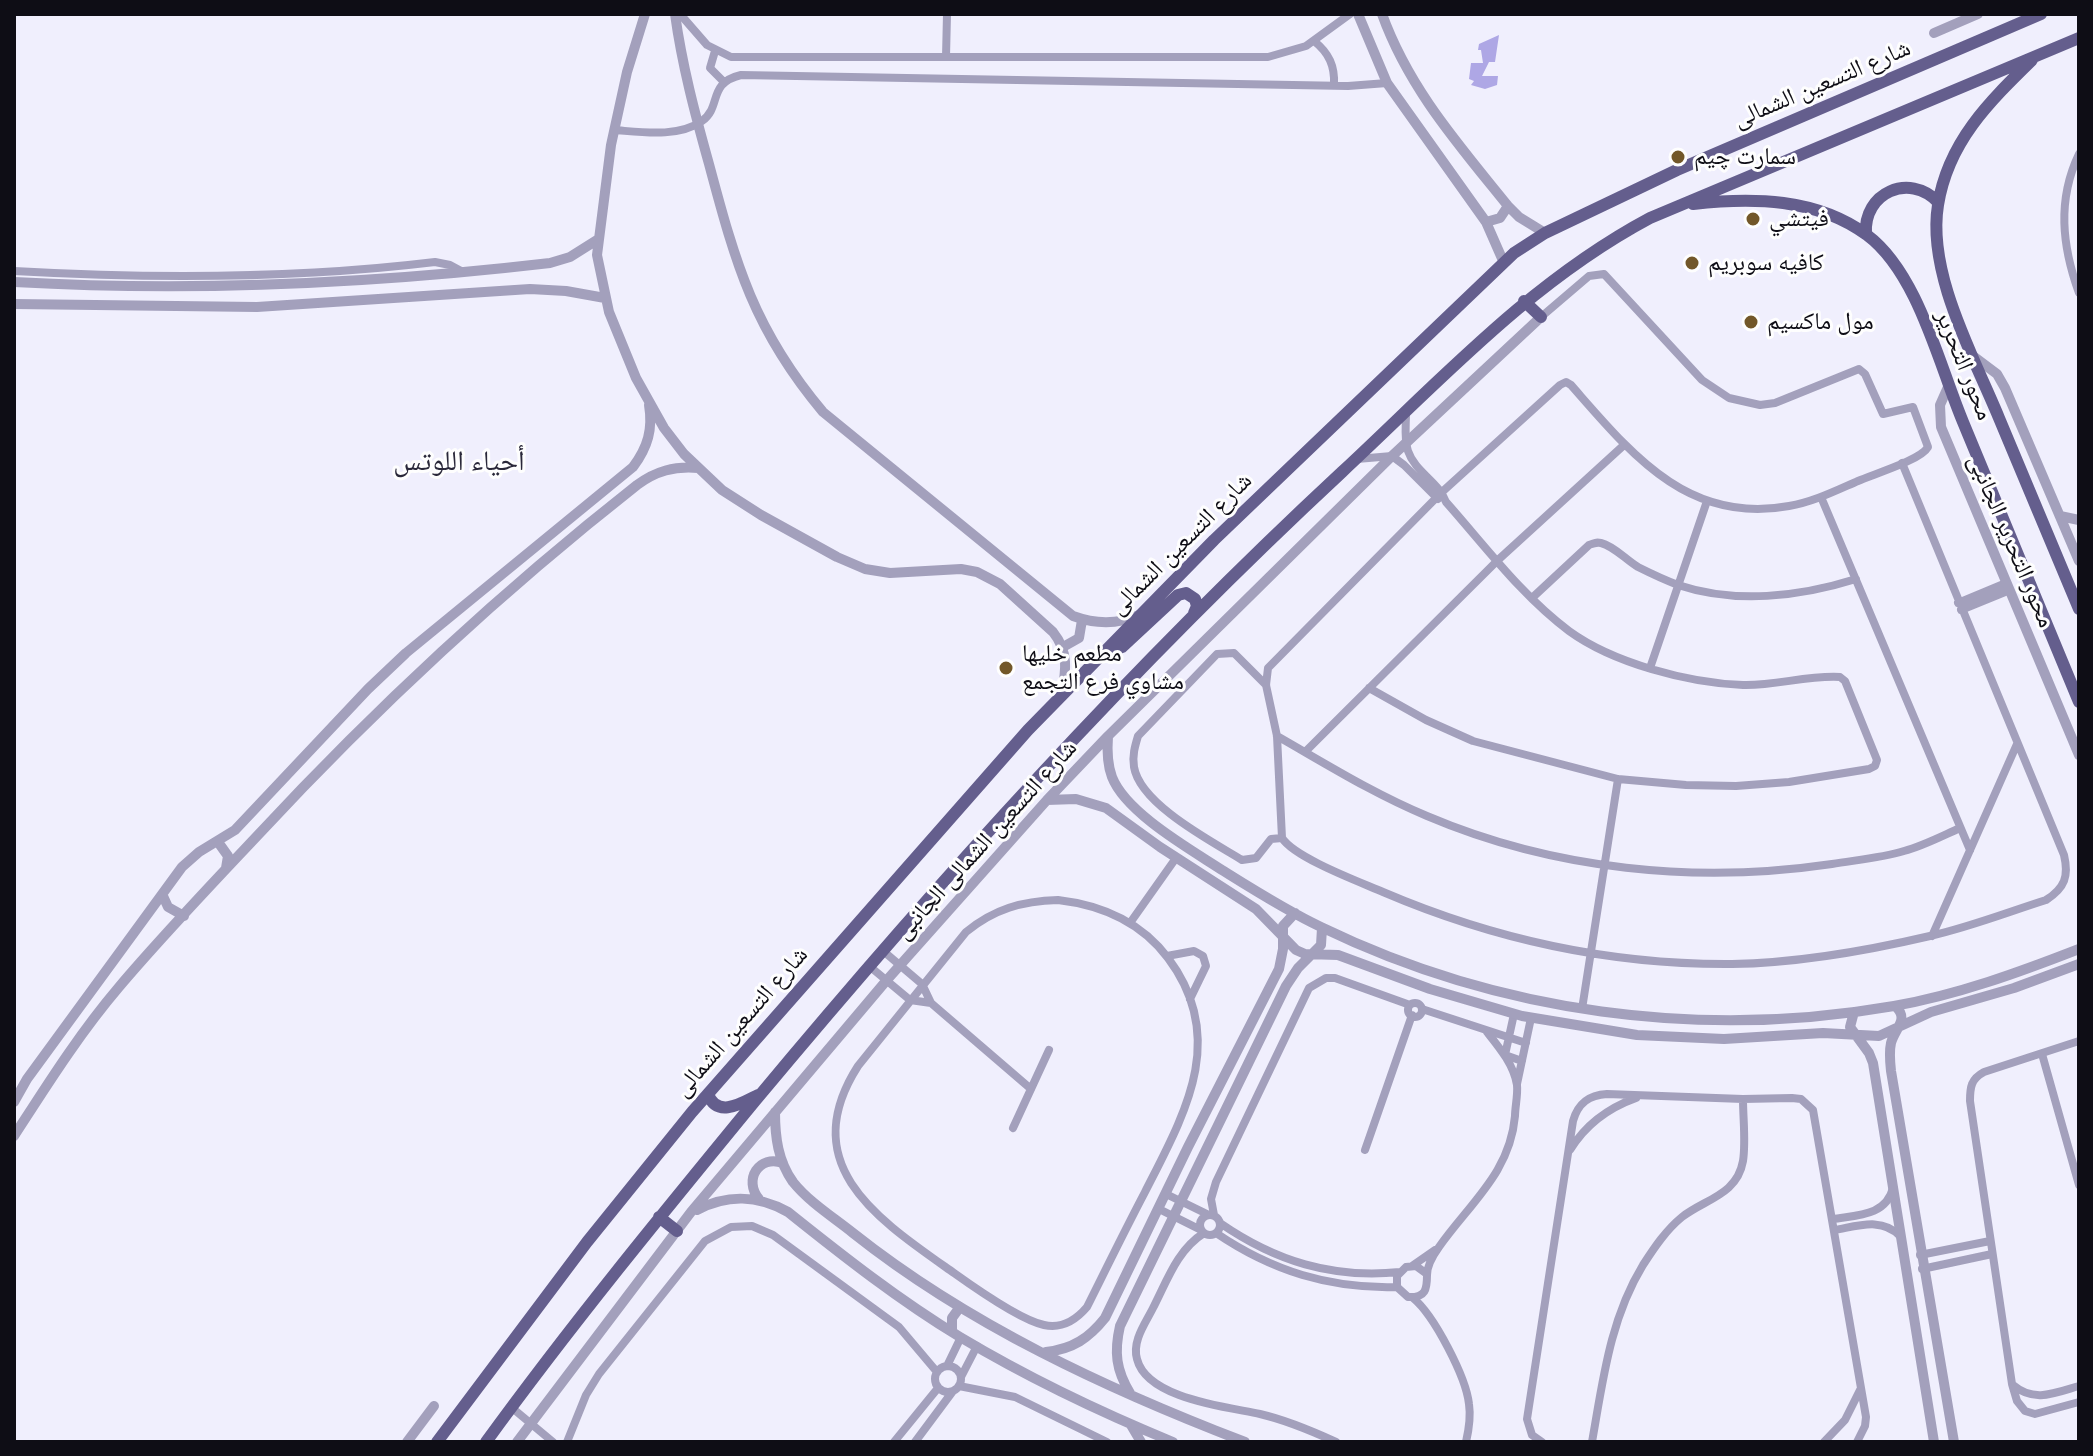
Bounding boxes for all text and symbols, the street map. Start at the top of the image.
street label: شارع التسعين الشمالى [1729,34,1915,134]
place label: سمارت چيم [1694,143,1796,171]
marker: سمارت چيم [1669,148,1687,166]
place label: فيتشي [1769,205,1829,233]
marker: فيتشي [1744,210,1762,228]
place label: كافيه سوبريم [1708,249,1824,277]
marker: كافيه سوبريم [1683,254,1701,272]
street label: محور التحرير [1929,306,1999,424]
place label: مول ماكسيم [1767,308,1874,336]
marker: مول ماكسيم [1742,313,1760,331]
district label: أحياء اللوتس [393,445,525,479]
street label: محور التحرير الجانبى [1962,450,2060,632]
street label: شارع التسعين الشمالى [1104,467,1258,621]
place label: مطعم خليها مشاوي فرع التجمع [1022,640,1184,696]
marker: مطعم خليها مشاوي فرع التجمع [997,659,1015,677]
street label: شارع التسعين الشمالى الجانبى [889,734,1083,946]
street label: شارع التسعين الشمالى [668,941,814,1103]

